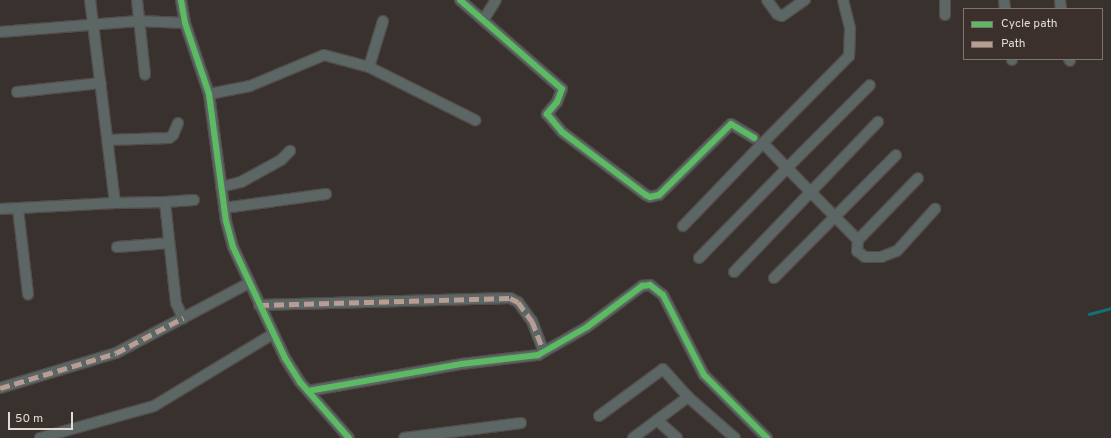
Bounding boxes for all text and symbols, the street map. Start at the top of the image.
legend [963,8,1103,60]
text: Cycle path [1001,16,1058,32]
text: Path [1001,36,1026,52]
scale bar [10,404,75,430]
text: 50 m [15,411,43,427]

